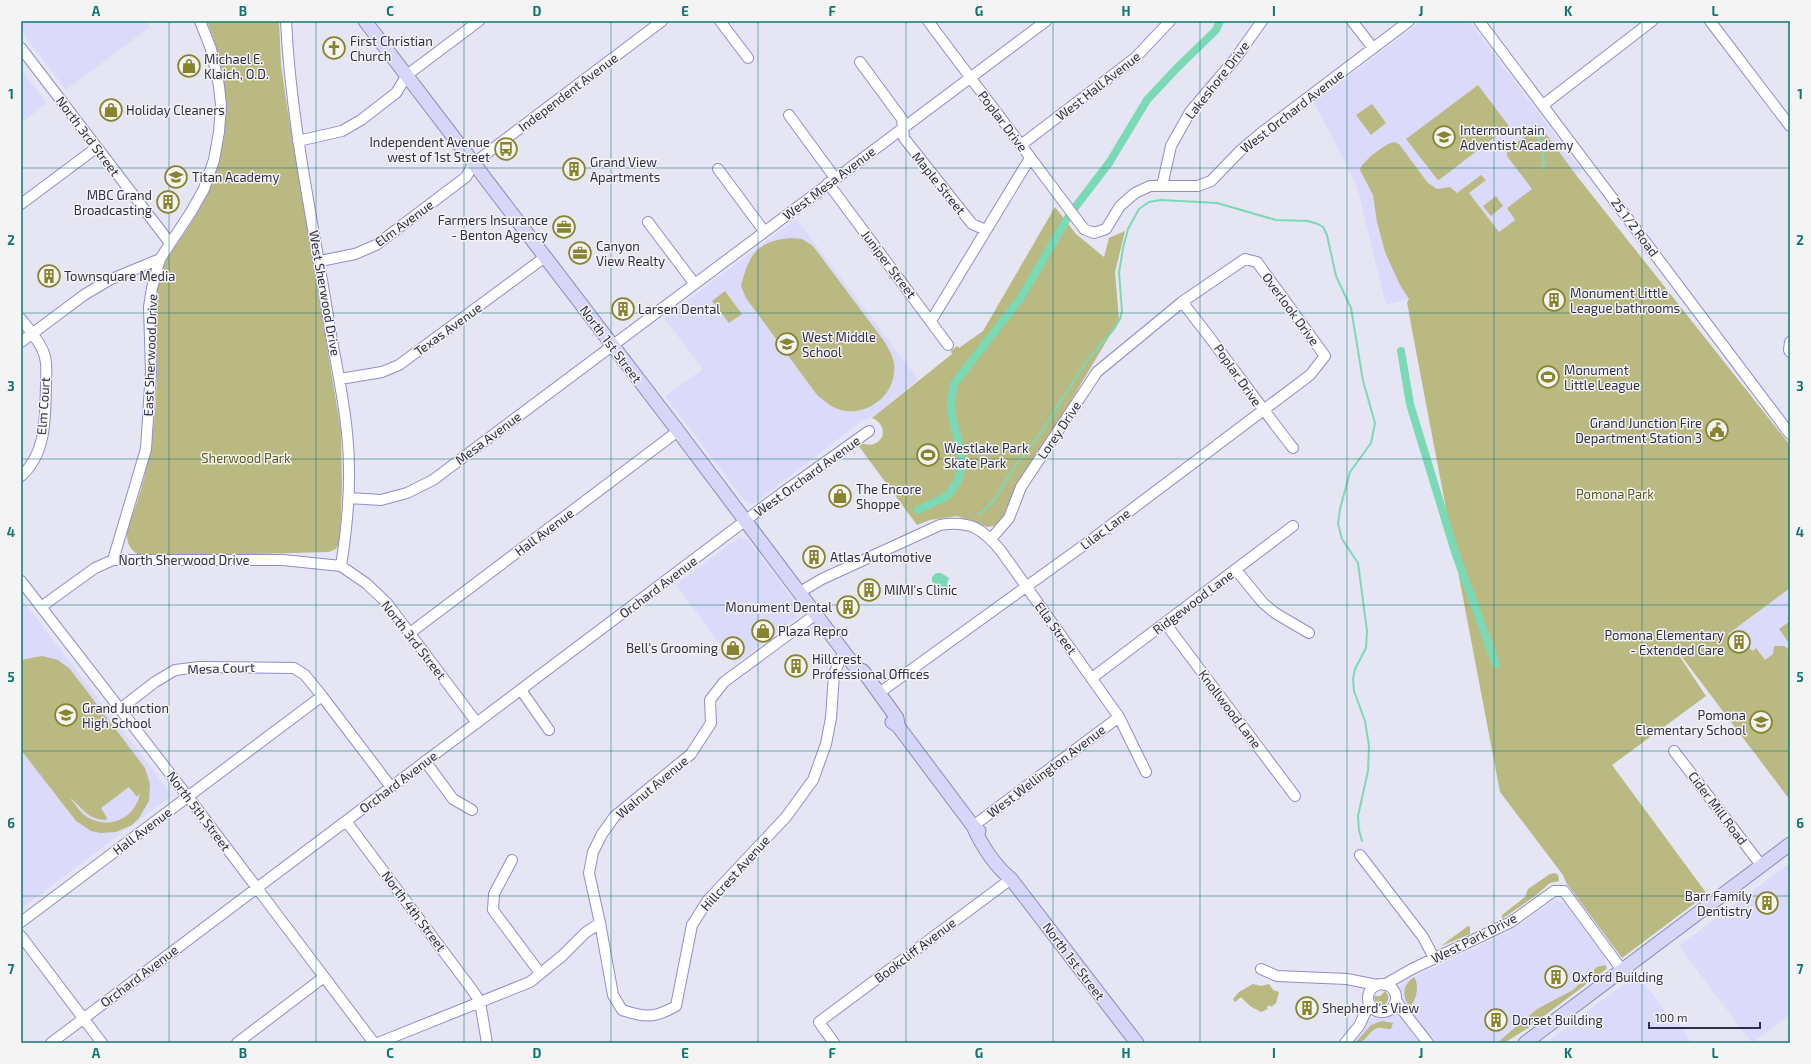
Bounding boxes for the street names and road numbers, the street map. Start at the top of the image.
street label: Lakeshore Drive [1182,38,1252,122]
street label: West Hall Avenue [1053,48,1143,124]
street label: Independent Avenue [515,49,621,135]
street label: West Orchard Avenue [1237,66,1347,156]
street label: Poplar Drive [975,87,1031,155]
street label: North 3rd Street [53,93,123,179]
street label: West Mesa Avenue [780,143,878,223]
street label: Maple Street [909,148,969,218]
street label: 25 1/2 Road [1608,195,1662,259]
street label: Elm Avenue [372,196,436,250]
street label: Juniper Street [858,227,920,301]
street label: West Sherwood Drive [306,229,344,357]
street label: Overlook Drive [1259,269,1323,349]
street label: East Sherwood Drive [140,293,160,417]
street label: Texas Avenue [411,299,485,359]
street label: North 1st Street [577,302,645,386]
street label: Poplar Drive [1211,341,1265,409]
street label: Elm Court [33,377,53,435]
street label: Lorey Drive [1034,398,1084,462]
street label: Mesa Avenue [452,408,524,468]
street label: West Orchard Avenue [751,432,863,520]
street label: Hall Avenue [511,505,577,559]
street label: Lilac Lane [1077,505,1133,553]
street label: North Sherwood Drive [119,552,249,568]
street label: Orchard Avenue [616,552,700,622]
street label: Ridgewood Lane [1149,566,1237,638]
street label: North 3rd Street [378,597,450,683]
street label: Ella Street [1032,599,1080,657]
street label: Mesa Court [187,659,255,677]
street label: Knollwood Lane [1195,667,1265,751]
street label: West Wellington Avenue [984,721,1108,821]
street label: Orchard Avenue [356,747,440,817]
street label: Walnut Avenue [613,752,691,822]
street label: North 5th Street [164,768,234,854]
street label: Cider Mill Road [1685,768,1751,848]
street label: Hall Avenue [109,804,175,858]
street label: Hillcrest Avenue [697,832,773,914]
street label: North 4th Street [379,868,450,954]
street label: West Park Drive [1429,910,1519,966]
street label: Bookcliff Avenue [871,914,959,986]
street label: North 1st Street [1040,919,1108,1003]
street label: Orchard Avenue [97,941,181,1011]

